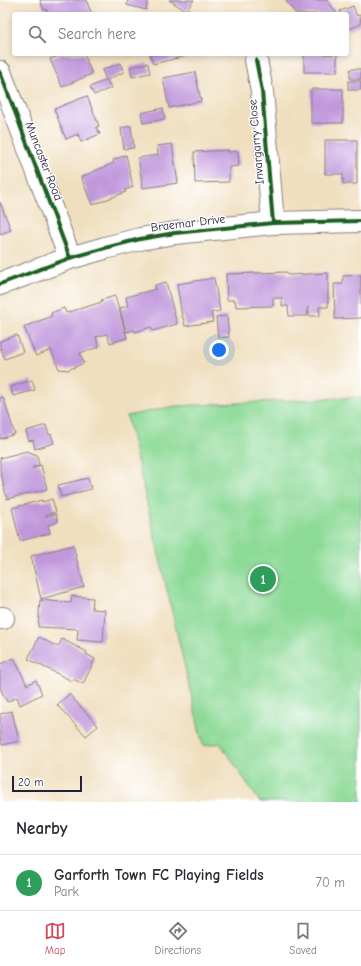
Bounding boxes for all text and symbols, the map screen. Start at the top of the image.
search box [12,12,349,56]
icon: search [26,23,48,45]
text: Search here [58,25,136,43]
street label: Invargarry Close [245,99,267,185]
street label: Muncaster Road [22,119,66,203]
street label: Braemar Drive [150,211,226,235]
your location [209,340,229,360]
pin: 1 [250,564,276,594]
scale bar [12,774,82,793]
text: 20 m [18,776,43,789]
text: Nearby [16,819,67,838]
text: Garforth Town FC Playing Fields [54,866,264,884]
text: 1 [26,875,32,890]
text: 70 m [316,875,345,890]
text: Park [54,884,79,899]
tab: Map [44,920,66,957]
tab: Directions [154,920,201,957]
tab: Saved [289,920,317,957]

